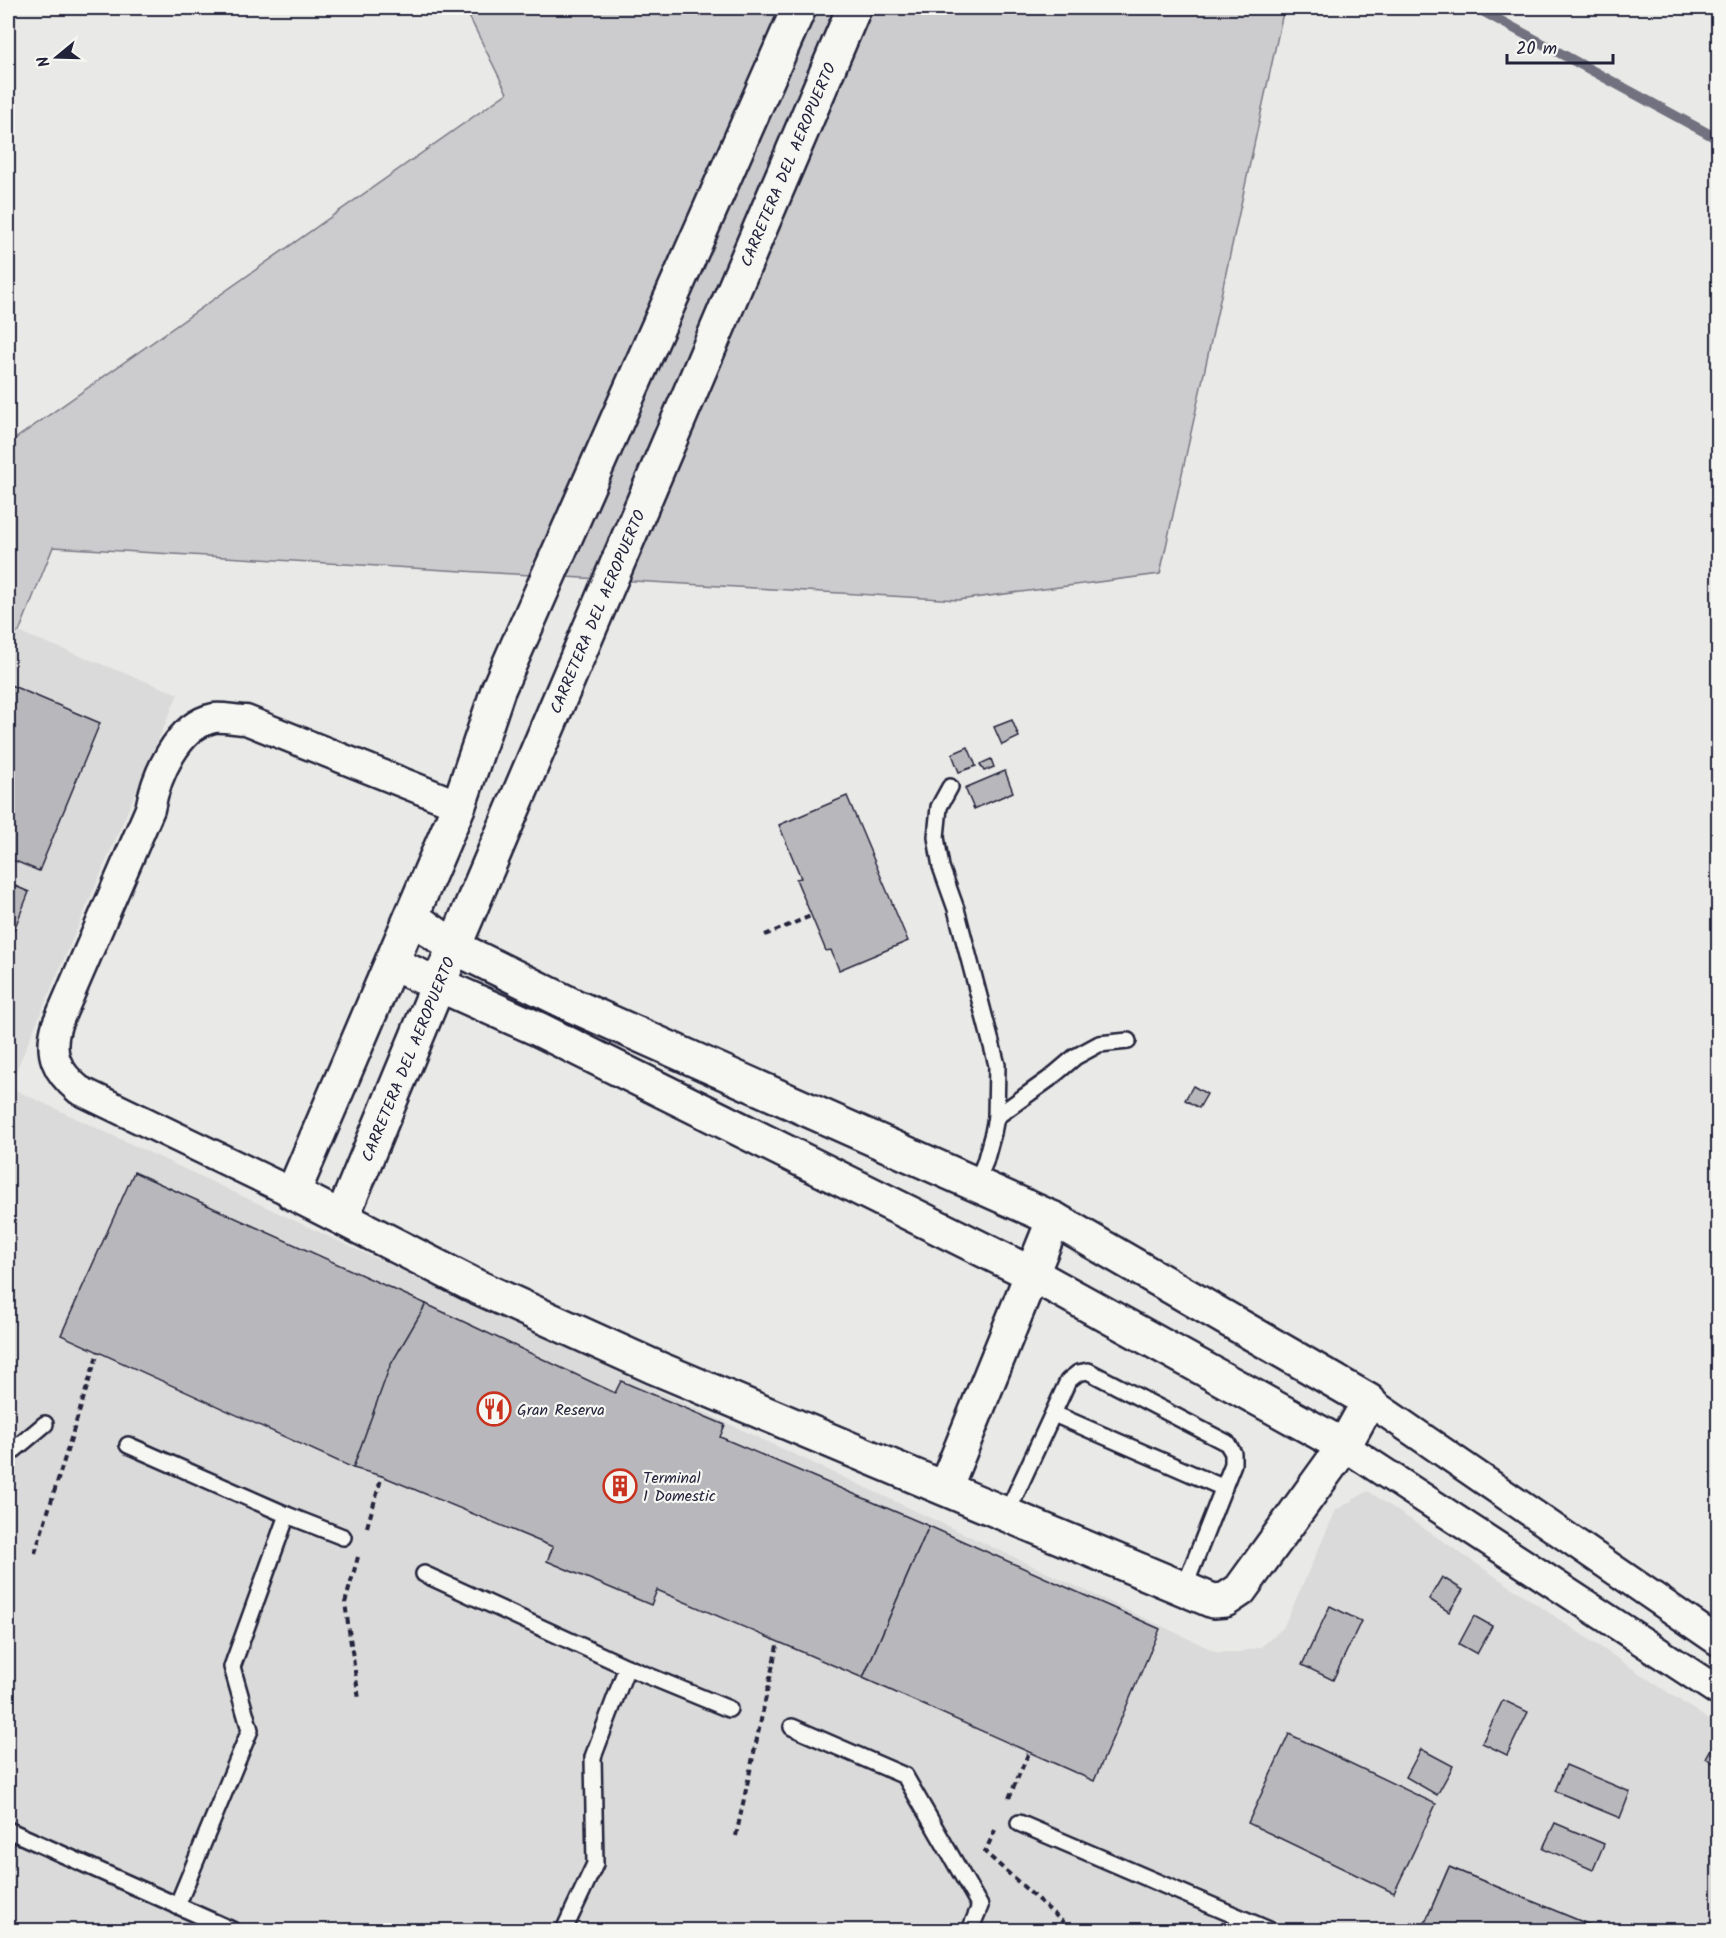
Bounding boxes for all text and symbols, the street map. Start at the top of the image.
north arrow [27,27,87,87]
scale bar [1507,27,1614,65]
text: 20 m [1516,35,1557,64]
text: N [31,53,58,70]
street label: CARRETERA DEL AEROPUERTO [734,59,843,271]
street label: CARRETERA DEL AEROPUERTO [544,506,653,718]
street label: CARRETERA DEL AEROPUERTO [355,953,463,1166]
restaurant icon: Gran Reserva [476,1391,512,1427]
place label: Gran Reserva [517,1398,605,1423]
place label: Terminal 1 Domestic [643,1466,716,1509]
building icon: Terminal 1 Domestic [602,1468,638,1504]

